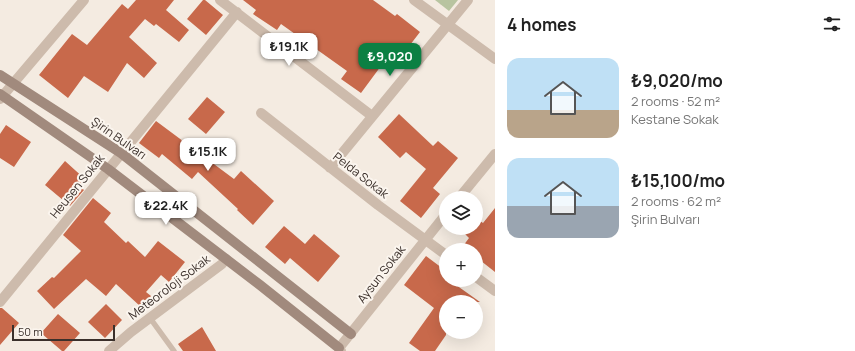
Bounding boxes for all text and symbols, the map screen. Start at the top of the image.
text: 4 homes [507,13,576,36]
icon: filters [821,13,843,35]
pin: ₺19.1K [256,33,322,67]
text: ₺19.1K [270,37,308,55]
pin: ₺9,020 [357,43,423,77]
text: ₺9,020 [367,47,413,65]
text: ₺9,020/mo [631,69,723,92]
icon: home [539,74,587,122]
text: 2 rooms · 52 m² [631,92,720,110]
text: Kestane Sokak [631,110,719,128]
street label: Şirin Bulvarı [88,113,150,163]
pin: ₺15.1K [175,138,241,172]
text: ₺15.1K [189,142,227,160]
street label: Pelda Sokak [330,148,393,203]
street label: Heusen Sokak [46,149,109,222]
text: ₺15,100/mo [631,169,725,192]
icon: home [539,174,587,222]
map controls [439,191,483,339]
button: layers [439,191,483,235]
pin: ₺22.4K [133,192,199,226]
text: 2 rooms · 62 m² [631,192,721,210]
text: ₺22.4K [144,196,188,214]
text: Şirin Bulvarı [631,210,700,228]
street label: Aysun Sokak [353,241,410,307]
button: + [439,243,483,287]
street label: Meteoroloji Sokak [125,250,214,323]
button: − [439,295,483,339]
scale bar [12,323,115,342]
text: 50 m [18,324,43,339]

